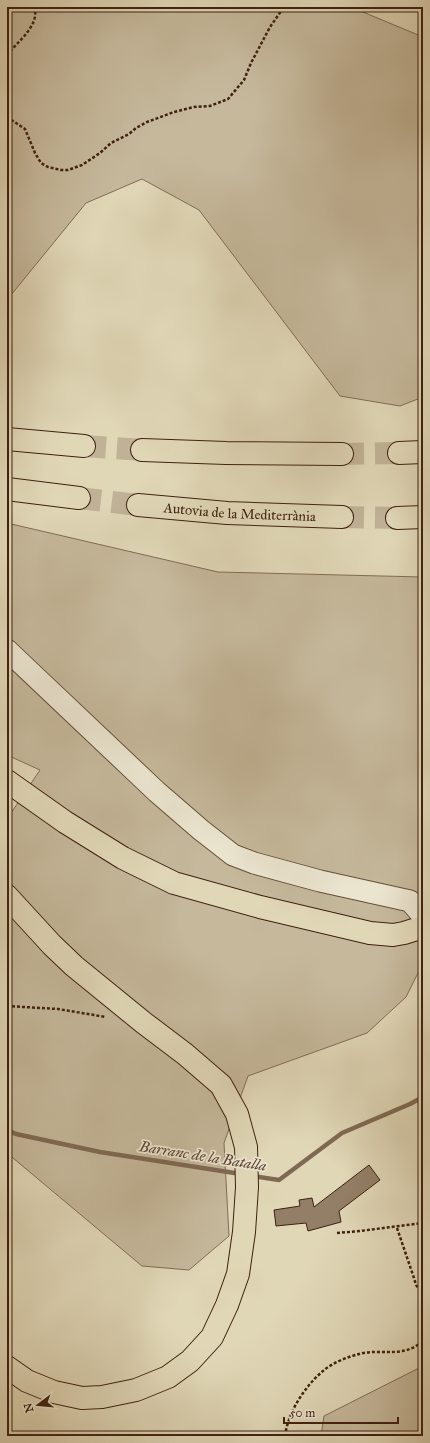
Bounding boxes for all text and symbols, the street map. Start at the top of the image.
street label: Autovia de la Mediterrània [162,499,316,525]
water label: Barranc de la Batalla [137,1137,268,1175]
north arrow [18,1385,58,1425]
scale bar [284,1399,398,1425]
text: N [21,1401,36,1414]
text: 50 m [290,1406,315,1420]

